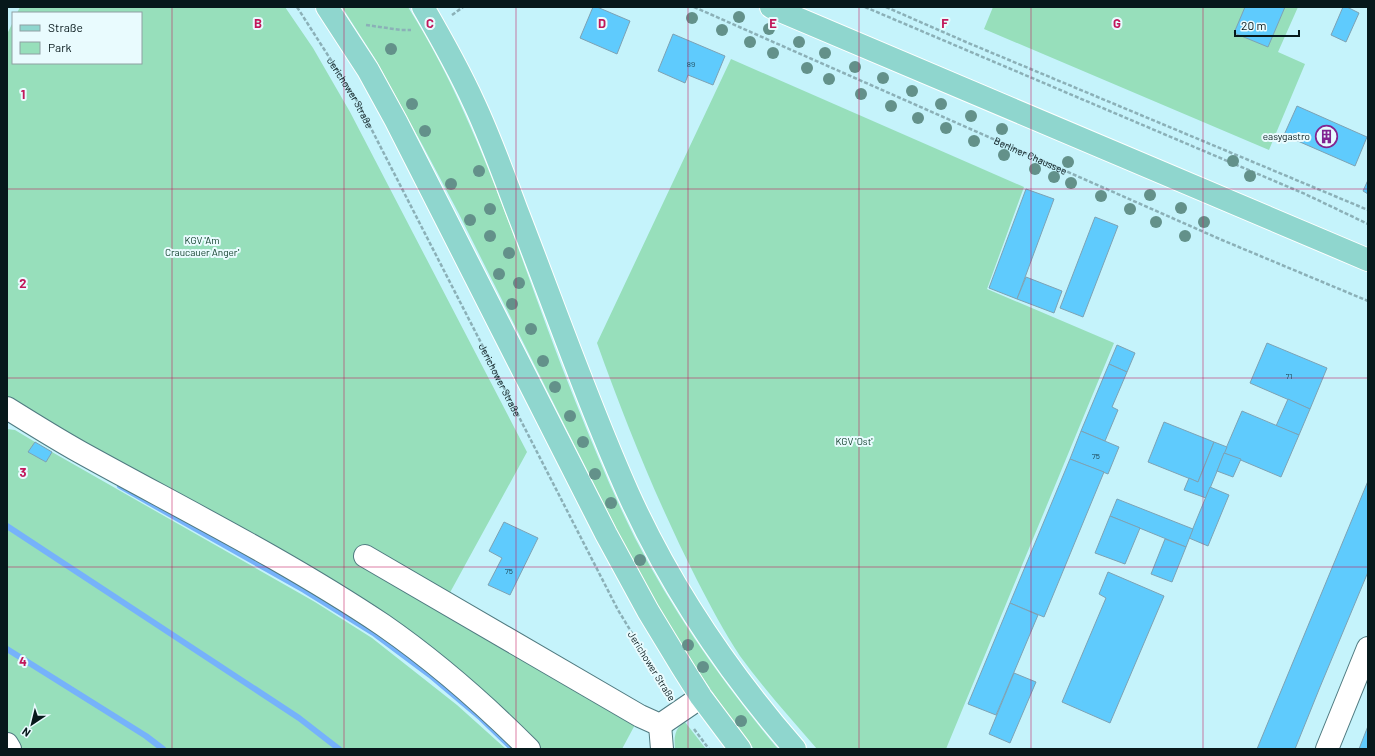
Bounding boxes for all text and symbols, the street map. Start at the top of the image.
legend [12,12,142,64]
scale bar [1235,12,1299,38]
text: B [254,15,262,31]
text: C [426,15,434,31]
text: D [598,15,606,31]
text: E [769,15,777,31]
text: F [941,15,949,31]
text: G [1113,15,1121,31]
text: 20 m [1241,18,1267,32]
text: Straße [48,20,83,34]
text: Park [48,40,72,54]
street label: Jerichower Straße [325,55,376,130]
house number: 89 [687,59,695,69]
text: 1 [21,86,25,102]
building icon: easygastro [1313,123,1339,149]
place label: easygastro [1263,130,1310,142]
street label: Berliner Chaussee [992,134,1069,177]
park label: KGV 'Am Craucauer Anger' [165,234,240,258]
text: 2 [19,275,27,291]
street label: Jerichower Straße [476,341,524,418]
house number: 71 [1286,371,1293,381]
park label: KGV 'Ost' [835,435,873,447]
house number: 75 [1092,451,1100,461]
text: 3 [19,464,27,480]
house number: 75 [505,566,513,576]
street label: Jerichower Straße [626,629,678,703]
text: 4 [19,653,27,669]
north arrow [12,704,52,744]
text: N [19,725,33,740]

